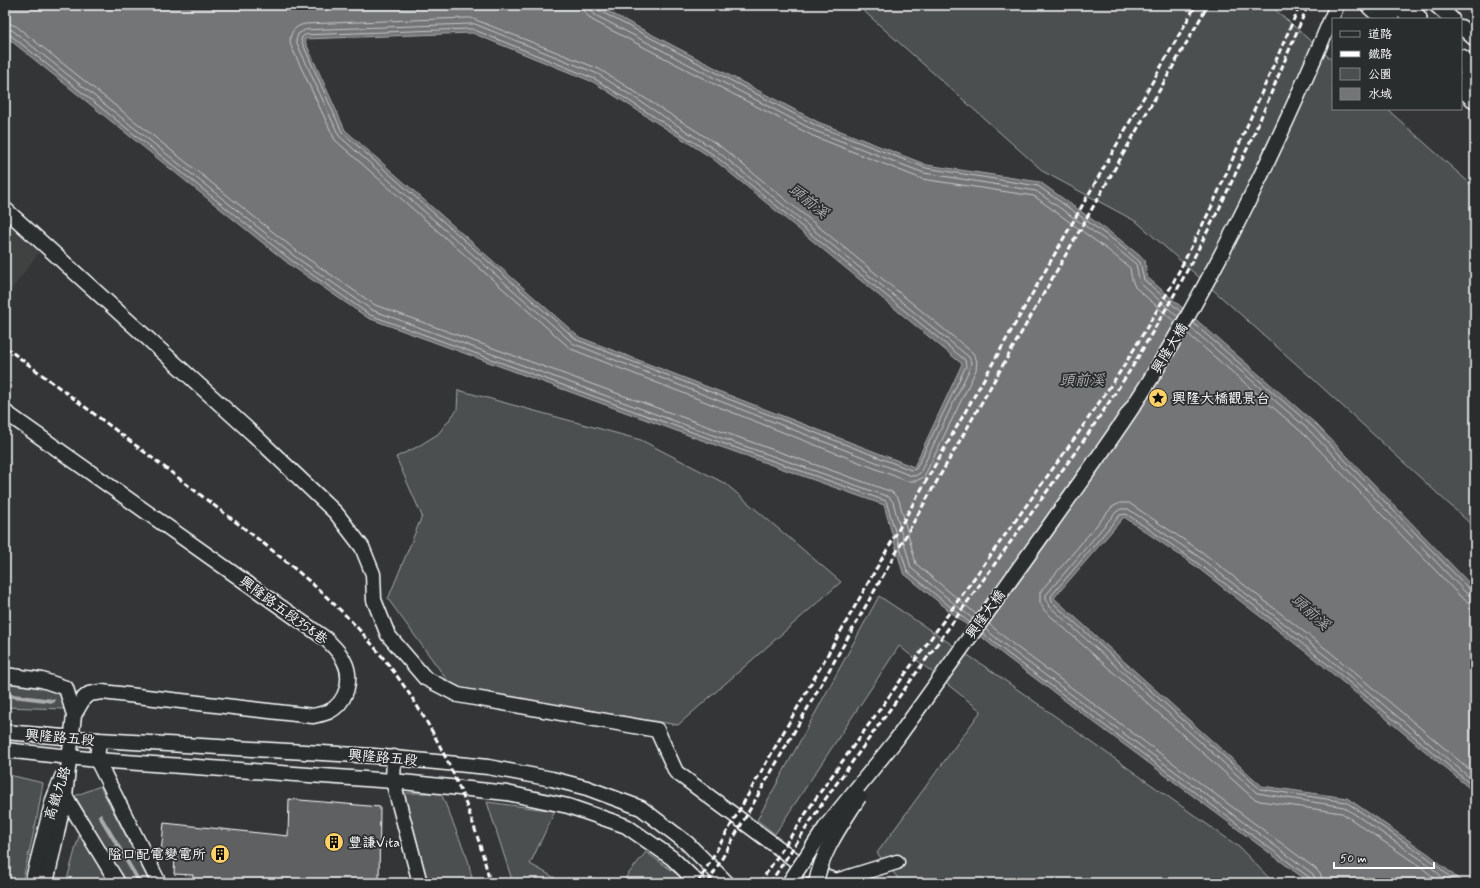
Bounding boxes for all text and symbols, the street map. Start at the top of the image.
legend [1332,18,1462,110]
text: 道路 [1368,27,1392,43]
text: 鐵路 [1368,47,1392,63]
text: 公園 [1368,67,1392,83]
text: 水域 [1368,87,1392,103]
water label: 頭前溪 [785,180,833,224]
street label: 興隆大橋 [1148,320,1192,377]
water label: 頭前溪 [1059,371,1105,391]
place icon: 興隆大橋觀景台 [1147,387,1169,409]
place label: 興隆大橋觀景台 [1172,390,1270,408]
street label: 興隆路五段358巷 [236,573,332,650]
street label: 興隆大橋 [962,587,1010,643]
water label: 頭前溪 [1287,590,1334,636]
street label: 興隆路五段 [24,726,96,750]
street label: 興隆路五段 [347,746,419,770]
street label: 高鐵九路 [41,764,75,823]
building icon: 豐謙Vita [323,831,345,853]
place label: 豐謙Vita [348,834,400,852]
building icon: 隘口配電變電所 [209,843,231,865]
scale bar [1334,844,1434,870]
place label: 隘口配電變電所 [108,846,206,864]
text: 50 m [1340,851,1367,867]

